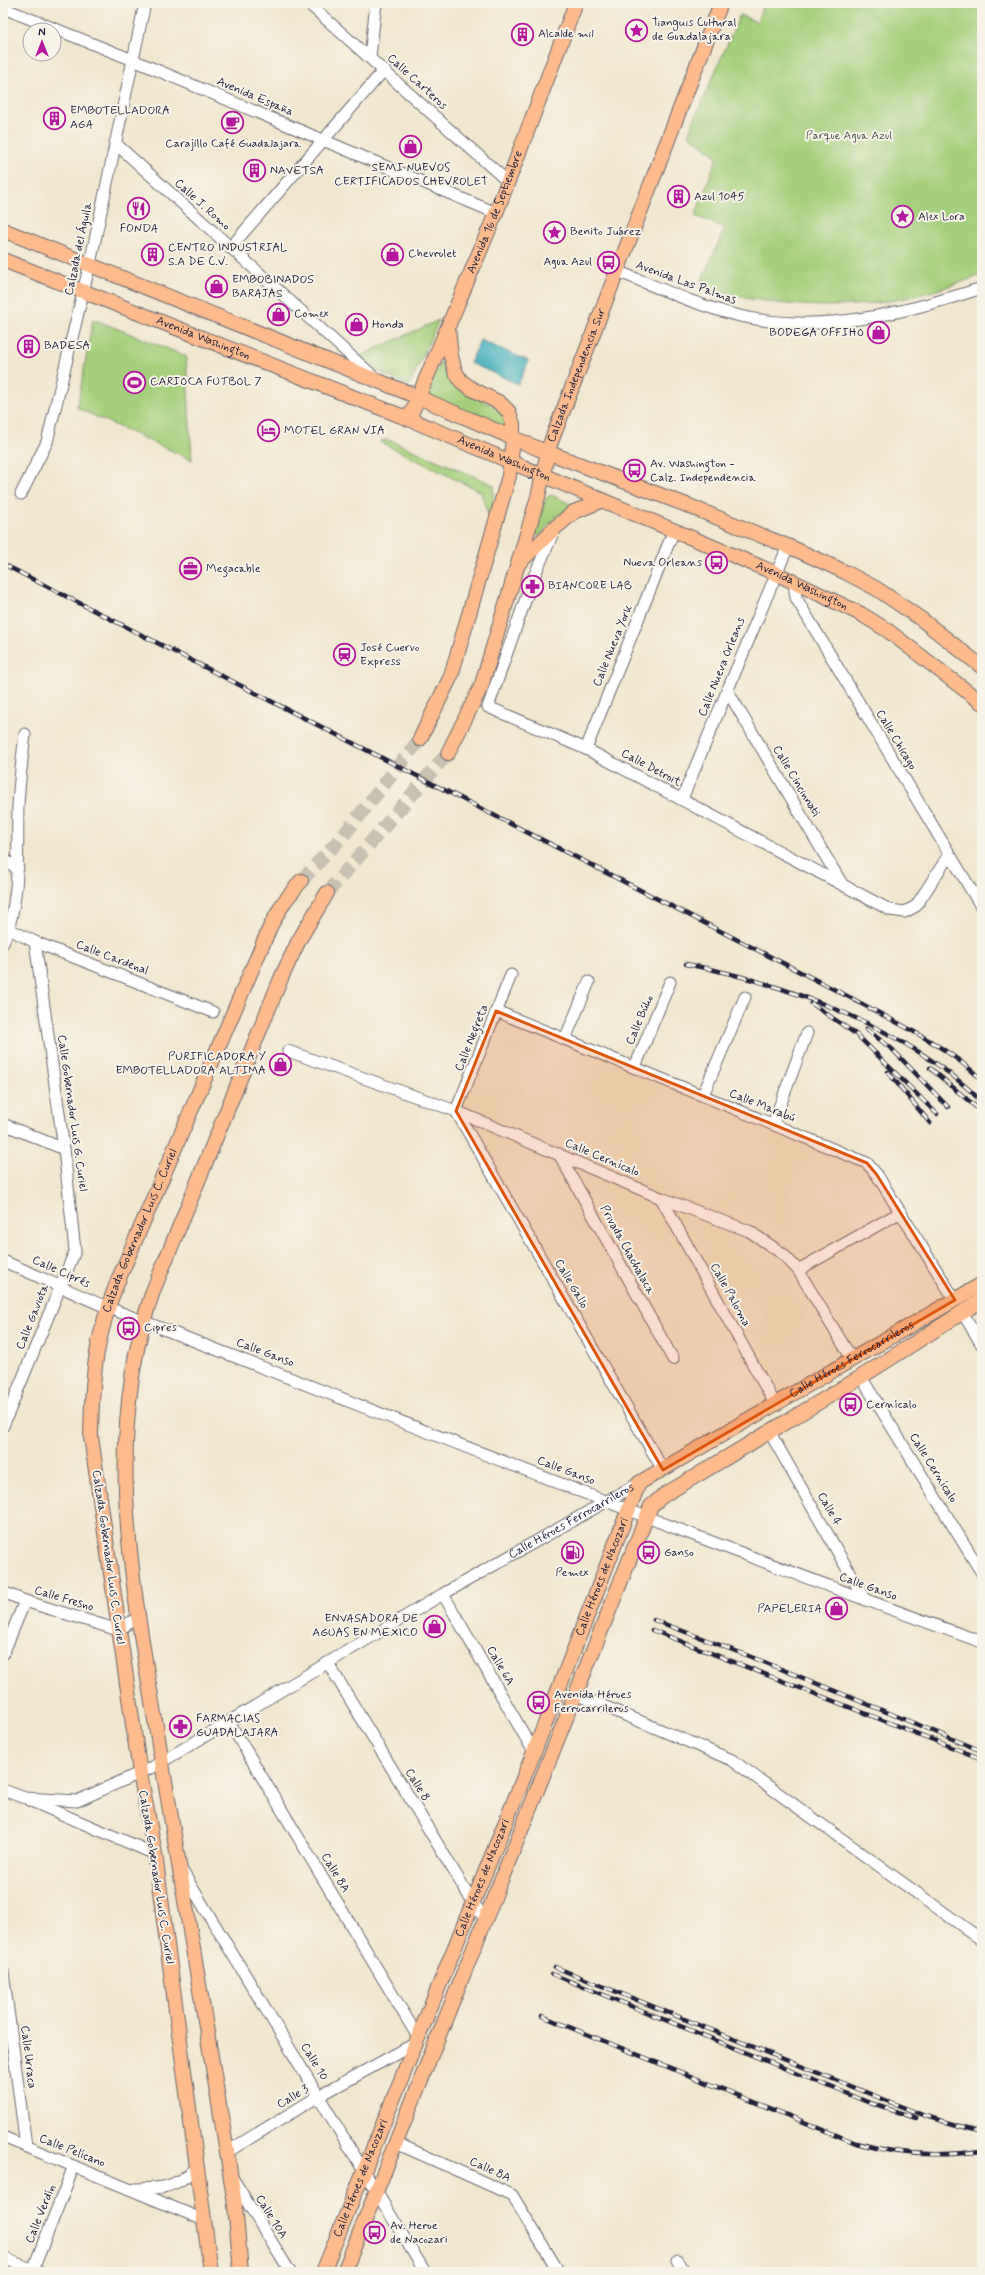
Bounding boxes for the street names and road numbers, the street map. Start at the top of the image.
street label: Calle Carteros [383,51,451,114]
street label: Avenida España [214,74,296,120]
street label: Avenida 16 de Septiembre [463,149,527,276]
street label: Calle J. Romo [171,176,234,235]
street label: Calzada del Águila [61,200,97,297]
street label: Avenida Las Palmas [634,257,739,309]
street label: Calzada Independencia Sur [543,306,610,445]
street label: Avenida Washington [154,313,253,364]
street label: Avenida Washington [455,432,553,486]
street label: Avenida Washington [753,558,851,615]
street label: Calle Nueva York [589,603,637,689]
street label: Calle Nueva Orleans [695,614,749,719]
street label: Calle Chicago [872,707,920,773]
street label: Calle Cincinnati [769,743,824,820]
street label: Calle Detroit [618,745,684,791]
street label: Calle Cardenal [73,937,151,979]
street label: Calle Búho [622,992,658,1047]
street label: Calle Negreta [451,1002,494,1074]
street label: Calle Gobernador Luis G. Curiel [53,1034,91,1192]
street label: Calle Marabú [727,1086,798,1127]
street label: Calle Cernícalo [562,1135,642,1181]
street label: Calzada Gobernador Luis C. Curiel [99,1147,182,1315]
street label: Privada Chachalaca [596,1202,659,1298]
street label: Calle Ciprés [30,1252,93,1292]
street label: Calle Gallo [550,1256,592,1312]
street label: Calle Paloma [706,1260,754,1330]
street label: Calle Gaviota [13,1281,54,1352]
street label: Calle Héroes Ferrocarrileros [787,1317,918,1402]
street label: Calle Ganso [234,1335,296,1371]
street label: Calle Cernícalo [905,1430,961,1506]
street label: Calle Ganso [535,1453,597,1489]
street label: Calzada Gobernador Luis C. Curiel [88,1469,128,1645]
street label: Calle Héroes Ferrocarrileros [506,1479,638,1563]
street label: Calle 4 [813,1489,845,1529]
street label: Calle Héroes de Nacozari [572,1515,633,1639]
street label: Calle Ganso [837,1569,899,1605]
street label: Calle Fresno [32,1582,96,1616]
street label: Calle 6A [482,1643,518,1689]
street label: Calle 8 [401,1766,433,1804]
street label: Calzada Gobernador Luis C. Curiel [134,1789,178,1965]
street label: Calle Héroes de Nacozari [452,1817,514,1940]
street label: Calle 8A [317,1850,353,1896]
street label: Calle Urraca [16,2025,40,2089]
street label: Calle 10 [297,2040,332,2084]
street label: Calle 3 [274,2081,312,2113]
street label: Calle Héroes de Nacozari [330,2117,392,2240]
street label: Calle Pelícano [37,2130,108,2172]
street label: Calle 8A [467,2154,513,2186]
street label: Calle Verdín [22,2182,60,2246]
street label: Calle 10A [251,2192,291,2242]

